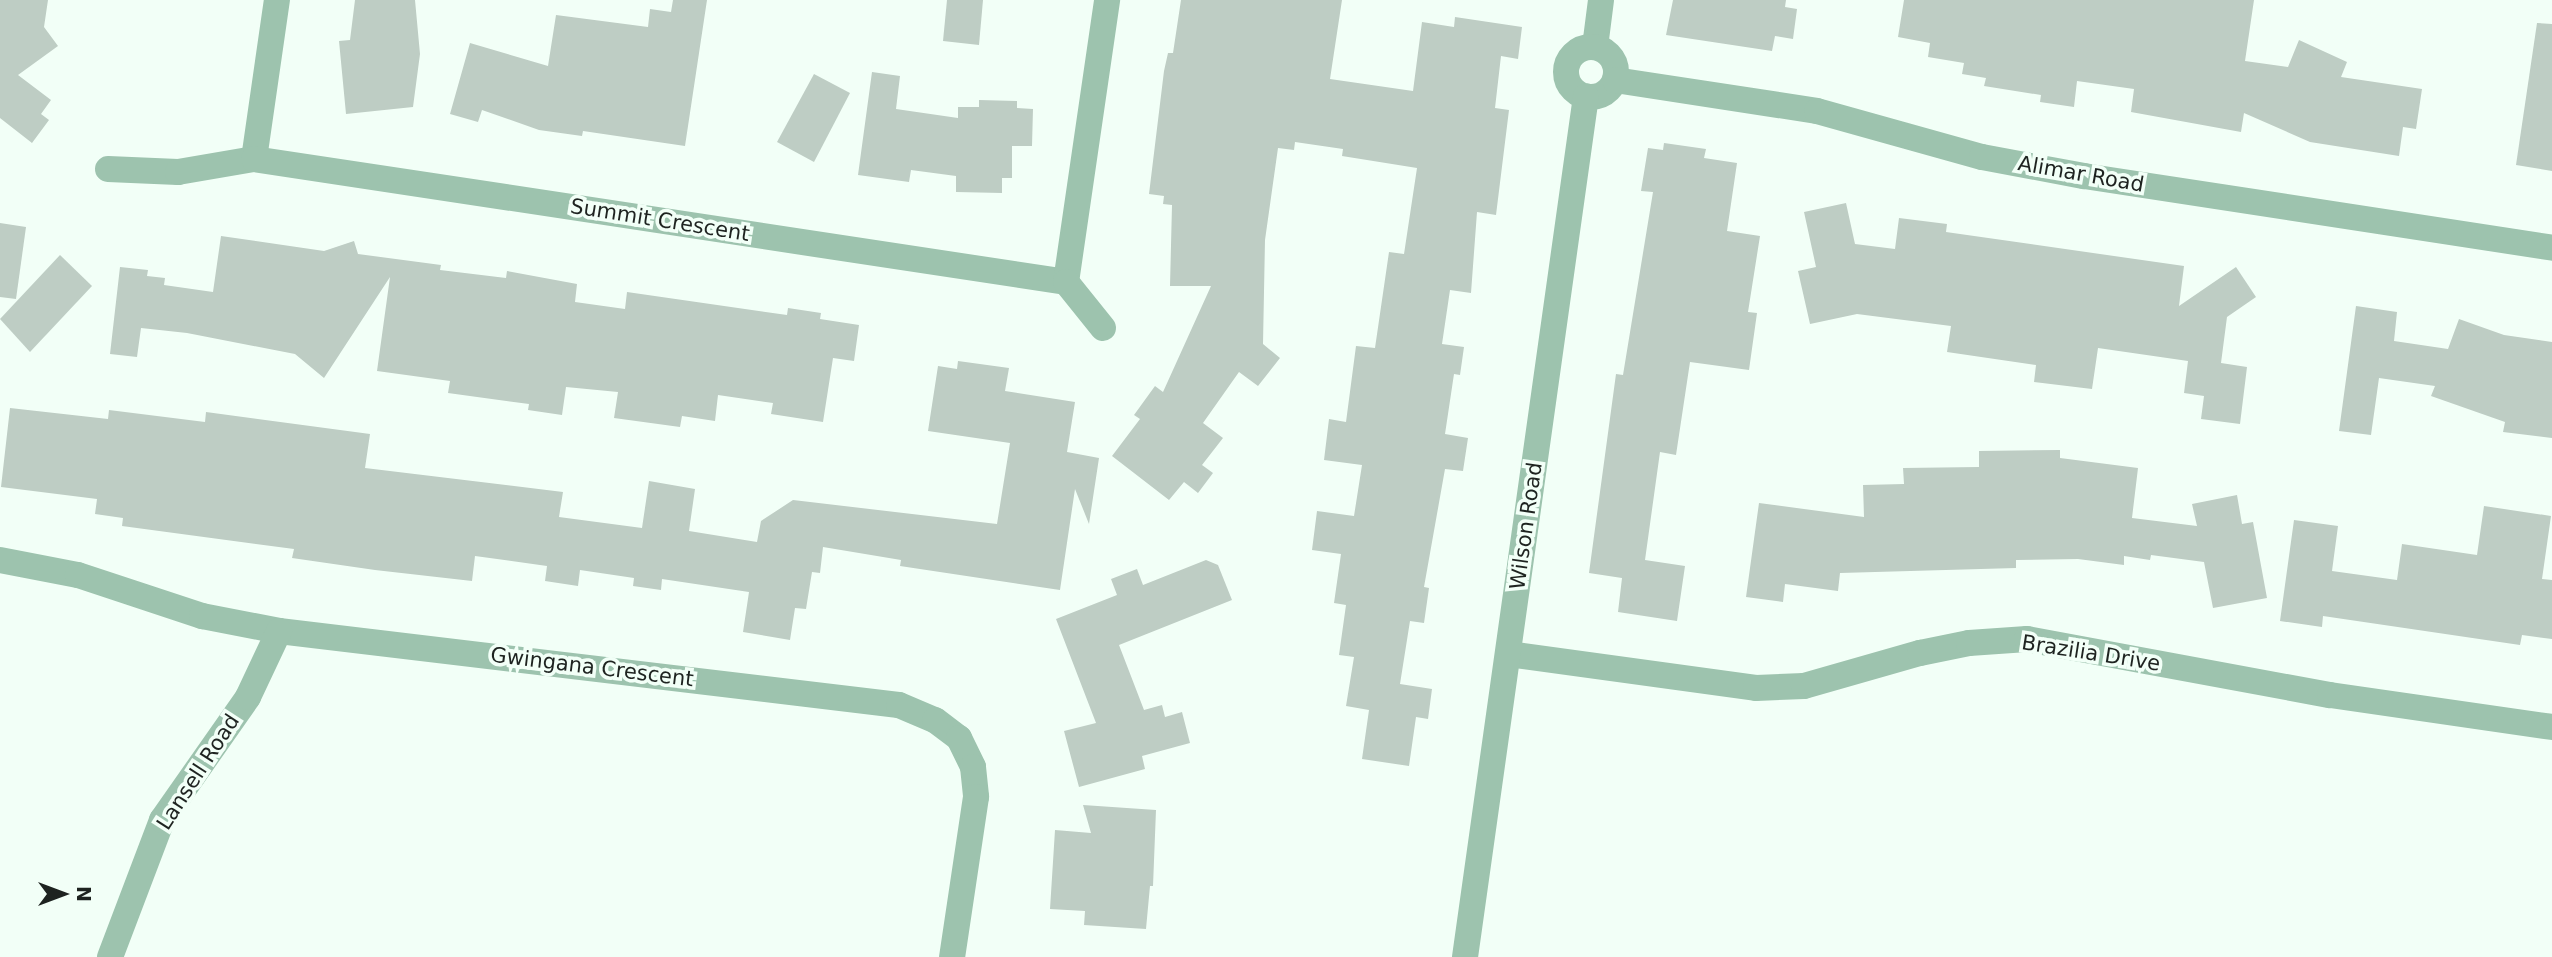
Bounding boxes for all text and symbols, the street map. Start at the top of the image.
street label: Alimar Road [2016,151,2146,197]
street label: Summit Crescent [569,193,751,247]
street label: Wilson Road [1505,461,1547,591]
street label: Brazilia Drive [2020,630,2162,676]
street label: Gwingana Crescent [489,642,695,692]
street label: Lansell Road [151,709,245,835]
north arrow [28,859,98,929]
text: N [73,886,95,902]

